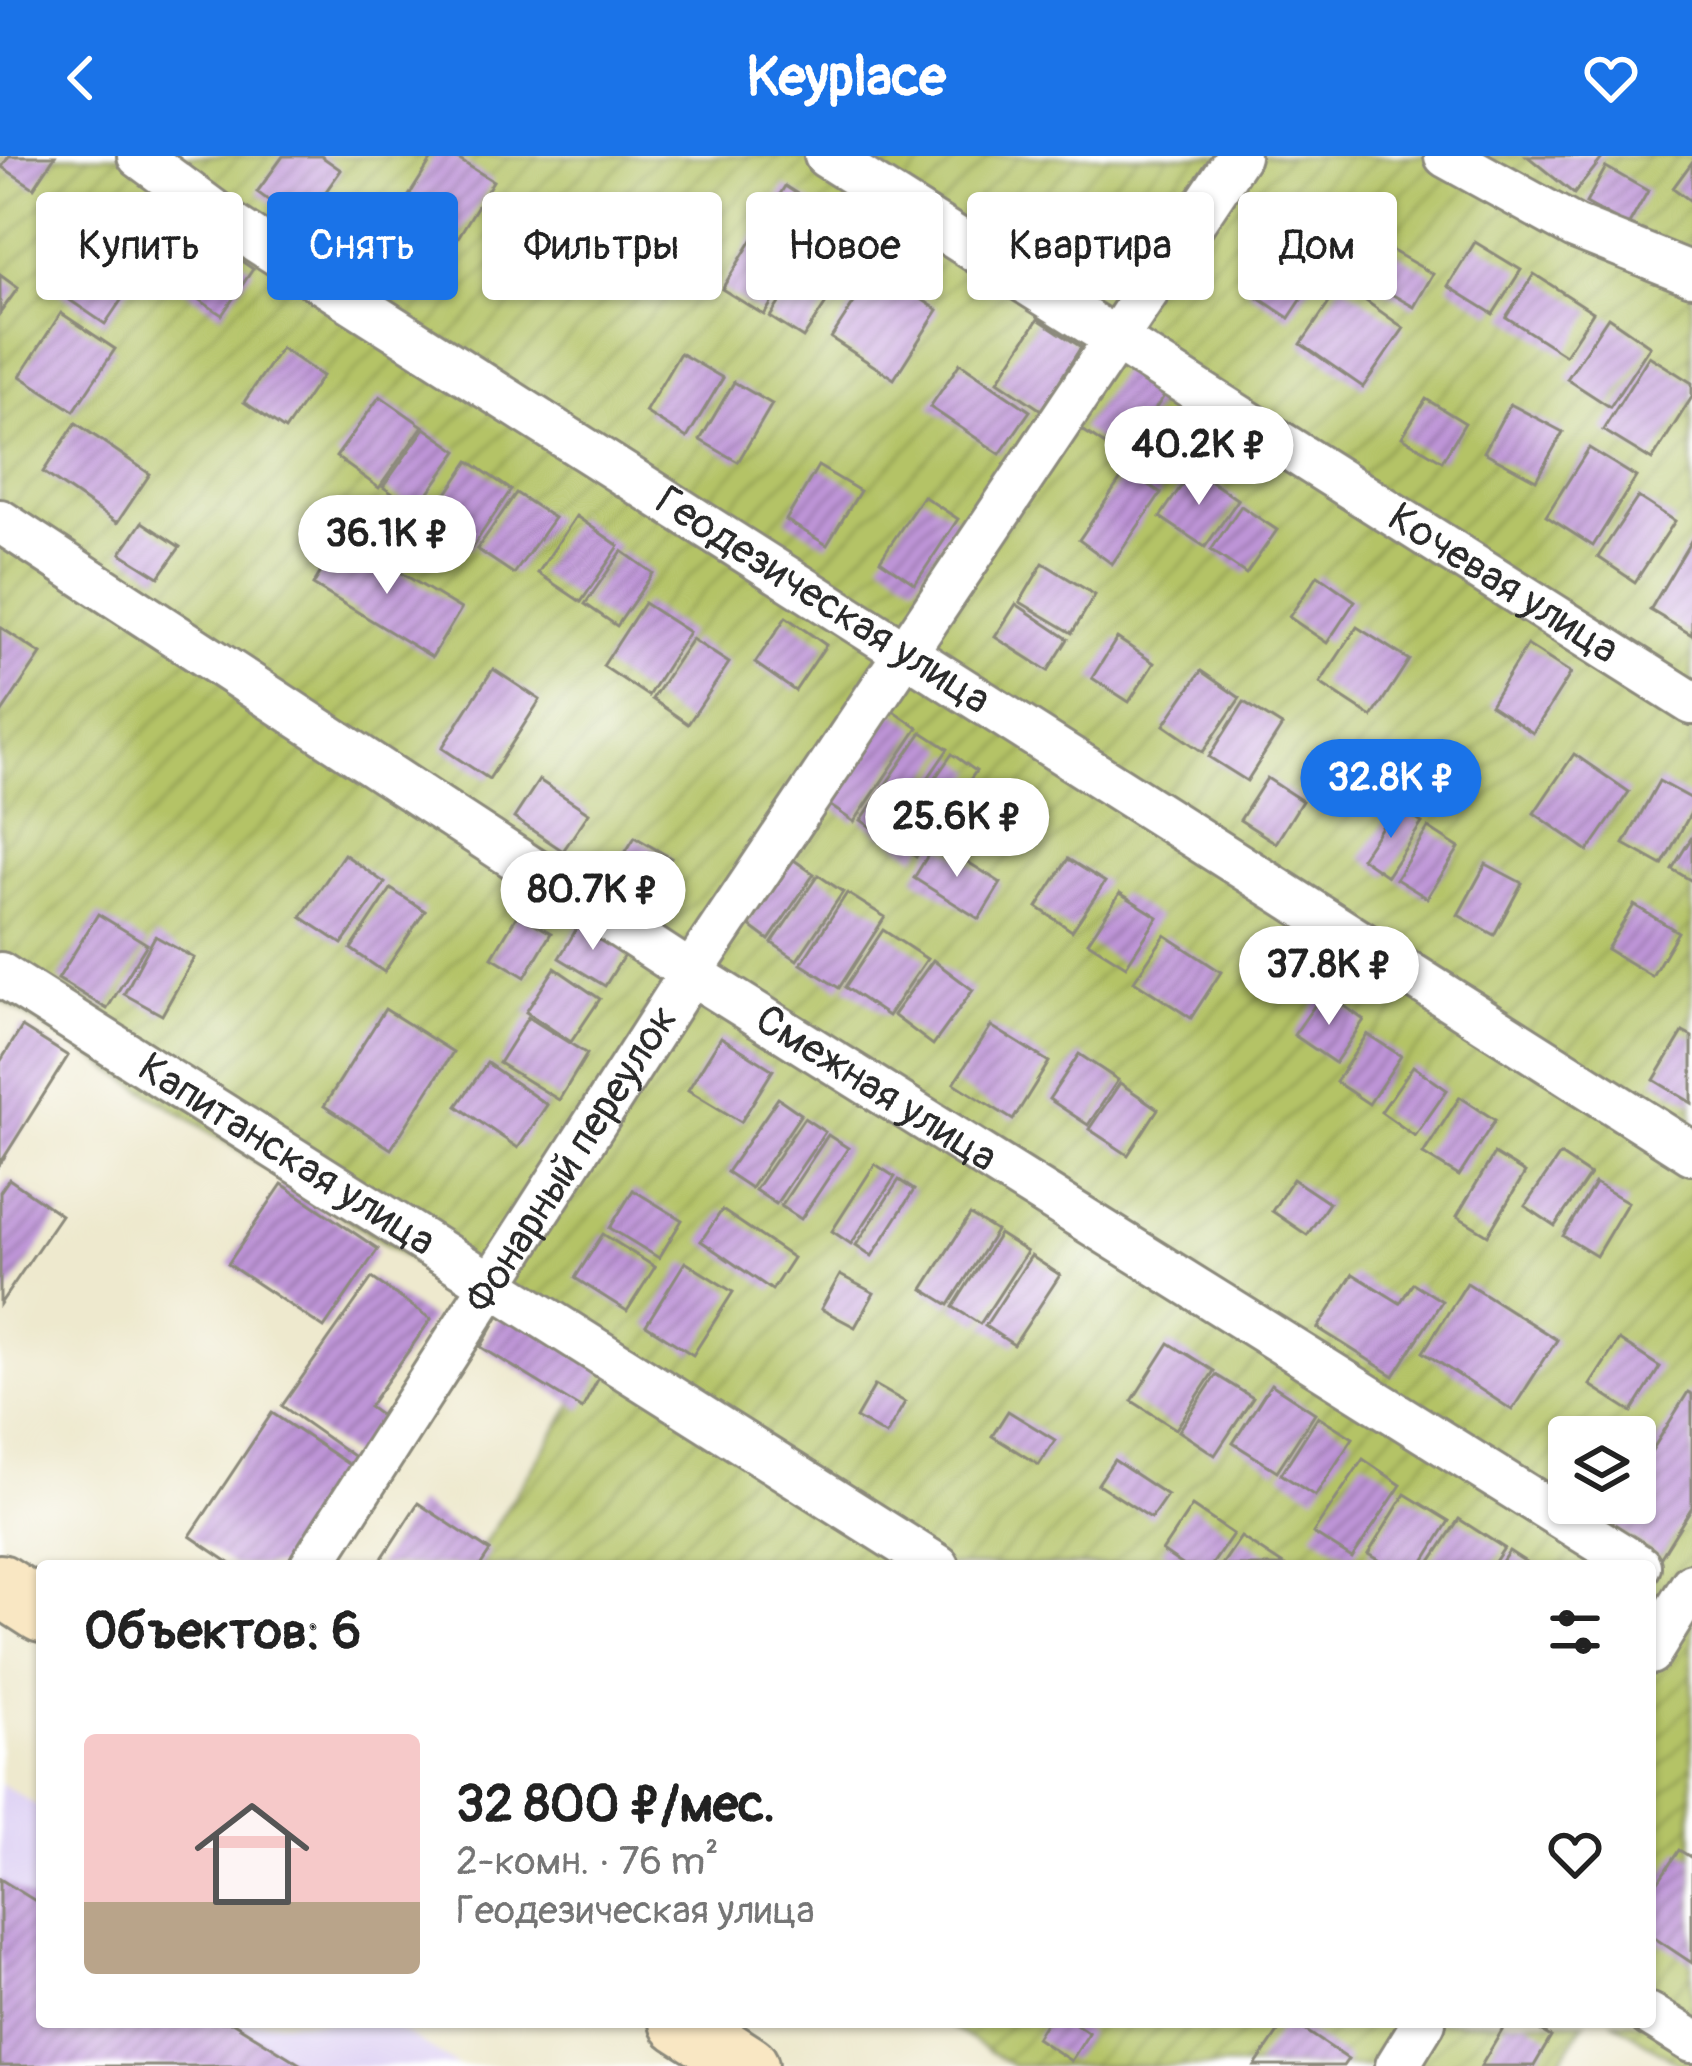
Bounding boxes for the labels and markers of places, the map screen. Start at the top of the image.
pin: 40.2K ₽ [1088,406,1310,508]
pin: 36.1K ₽ [276,495,498,597]
pin: 32.8K ₽ [1280,739,1502,841]
pin: 25.6K ₽ [846,778,1068,880]
pin: 80.7K ₽ [482,851,704,953]
pin: 37.8K ₽ [1218,926,1440,1028]

